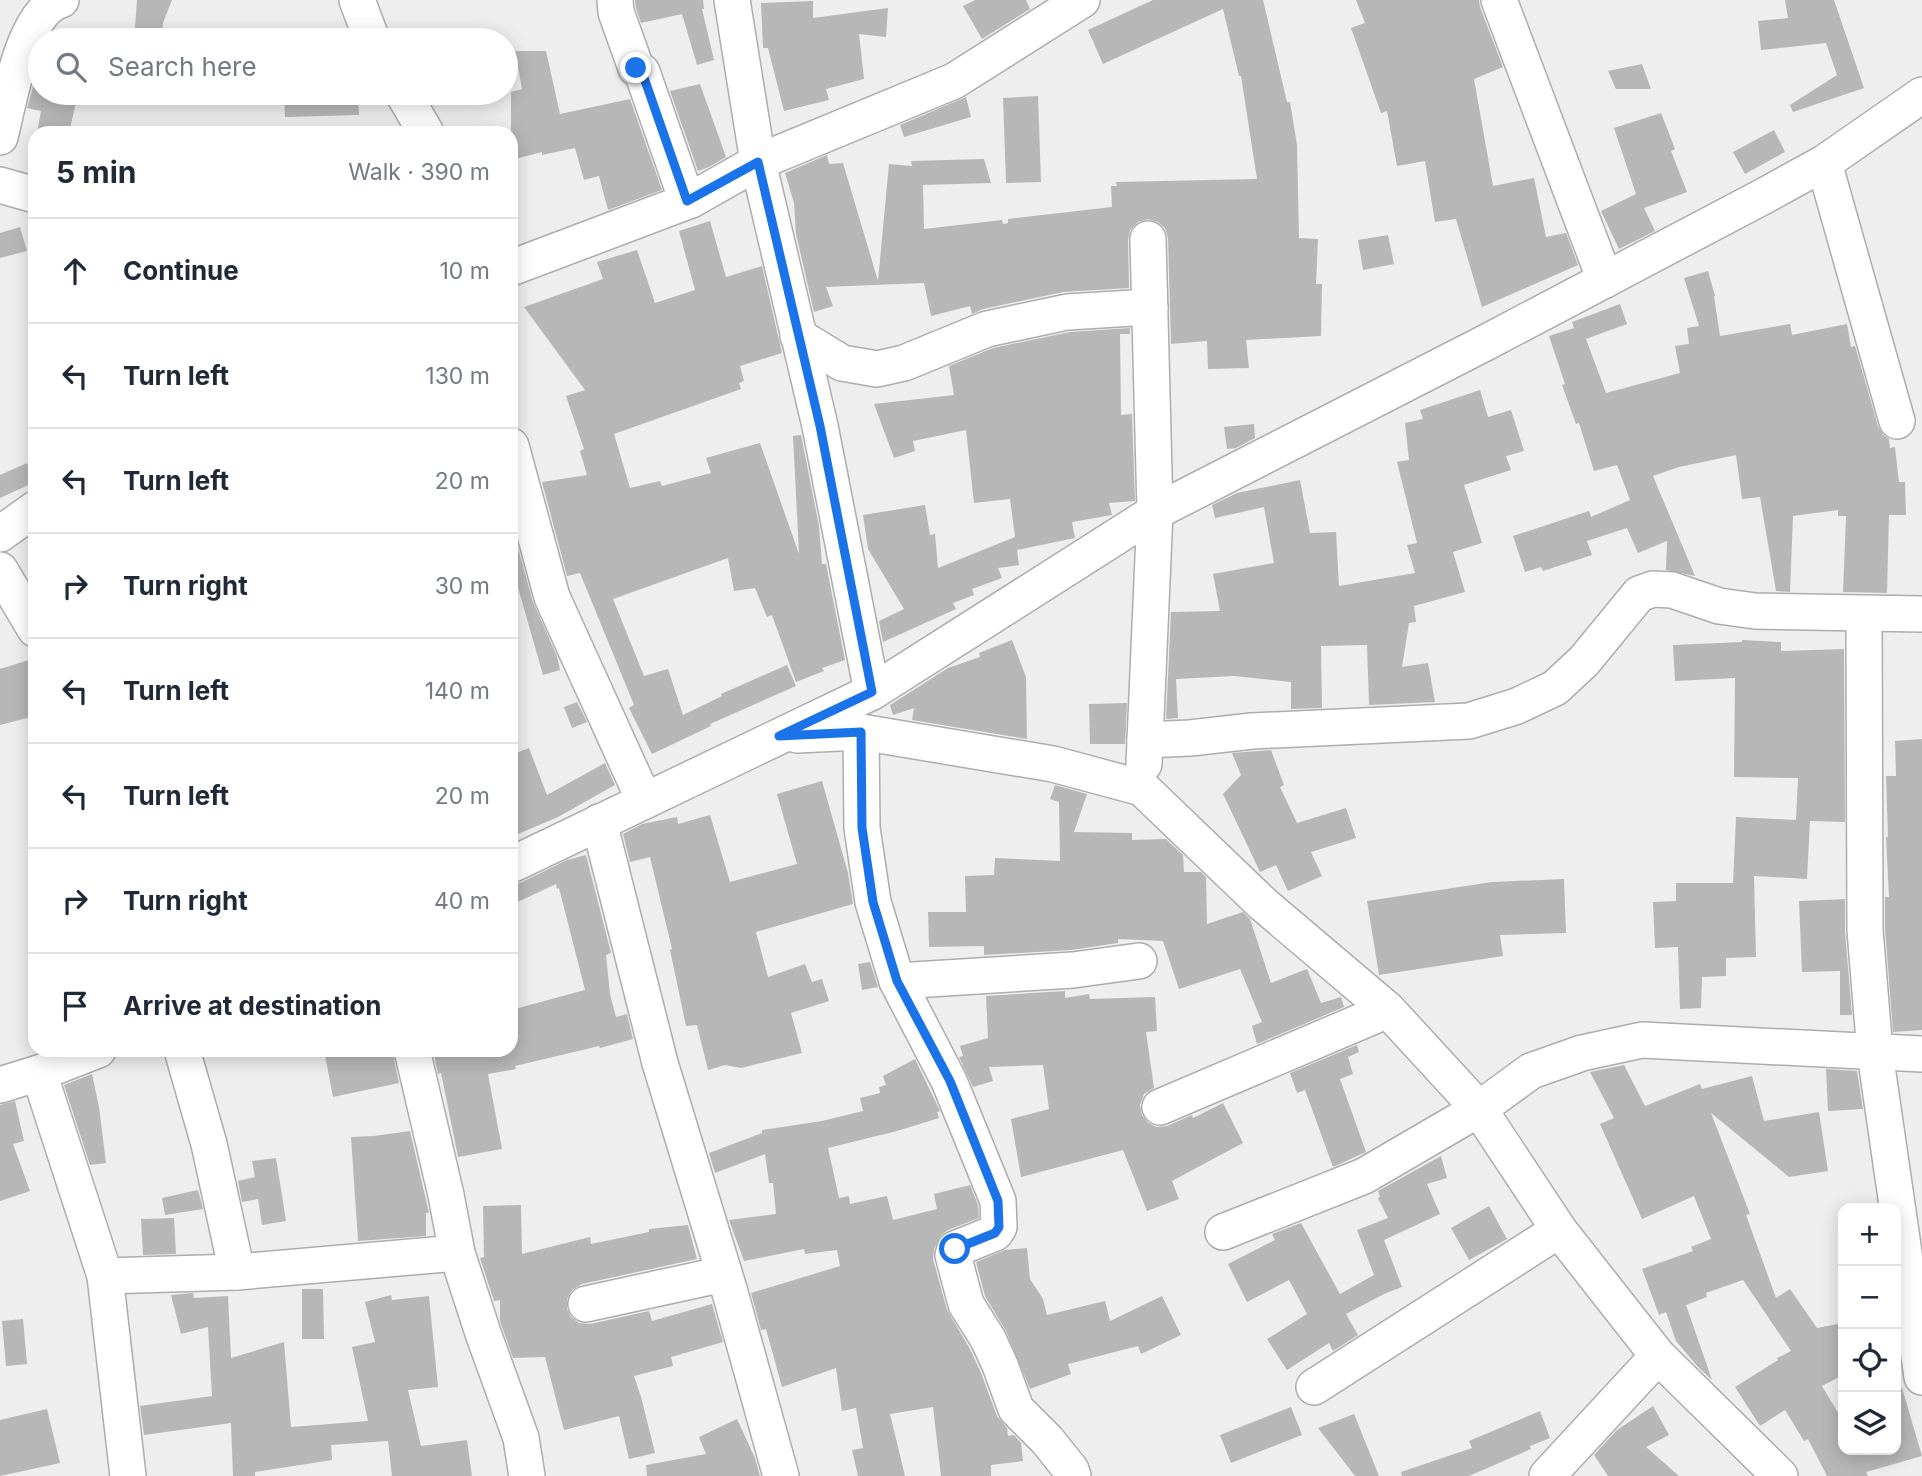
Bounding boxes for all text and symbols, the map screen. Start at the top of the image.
search box [28,28,518,105]
icon: search [52,48,90,86]
text: Search here [108,51,257,82]
route end [620,52,651,83]
text: 5 min [56,154,136,190]
text: Walk · 390 m [348,158,490,186]
icon: ahead [56,252,94,290]
text: Continue [123,255,239,286]
text: 10 m [440,257,490,285]
icon: left [56,357,94,395]
text: Turn left [123,360,229,391]
text: 130 m [425,362,490,390]
icon: left [56,462,94,500]
text: Turn left [123,465,229,496]
text: 20 m [435,467,490,495]
icon: right [56,567,94,605]
text: Turn right [123,570,248,601]
text: 30 m [435,572,490,600]
icon: left [56,672,94,710]
text: Turn left [123,675,229,706]
text: 140 m [425,677,490,705]
icon: left [56,777,94,815]
text: Turn left [123,780,229,811]
text: 20 m [435,782,490,810]
icon: right [56,882,94,920]
text: Turn right [123,885,248,916]
text: 40 m [434,887,490,915]
icon: arrive [56,987,94,1025]
text: Arrive at destination [123,990,382,1021]
map controls [1838,1203,1901,1455]
button: + [1838,1203,1901,1266]
route start [939,1233,970,1264]
button: − [1838,1266,1901,1329]
button: locate [1838,1329,1901,1392]
button: layers [1838,1392,1901,1455]

